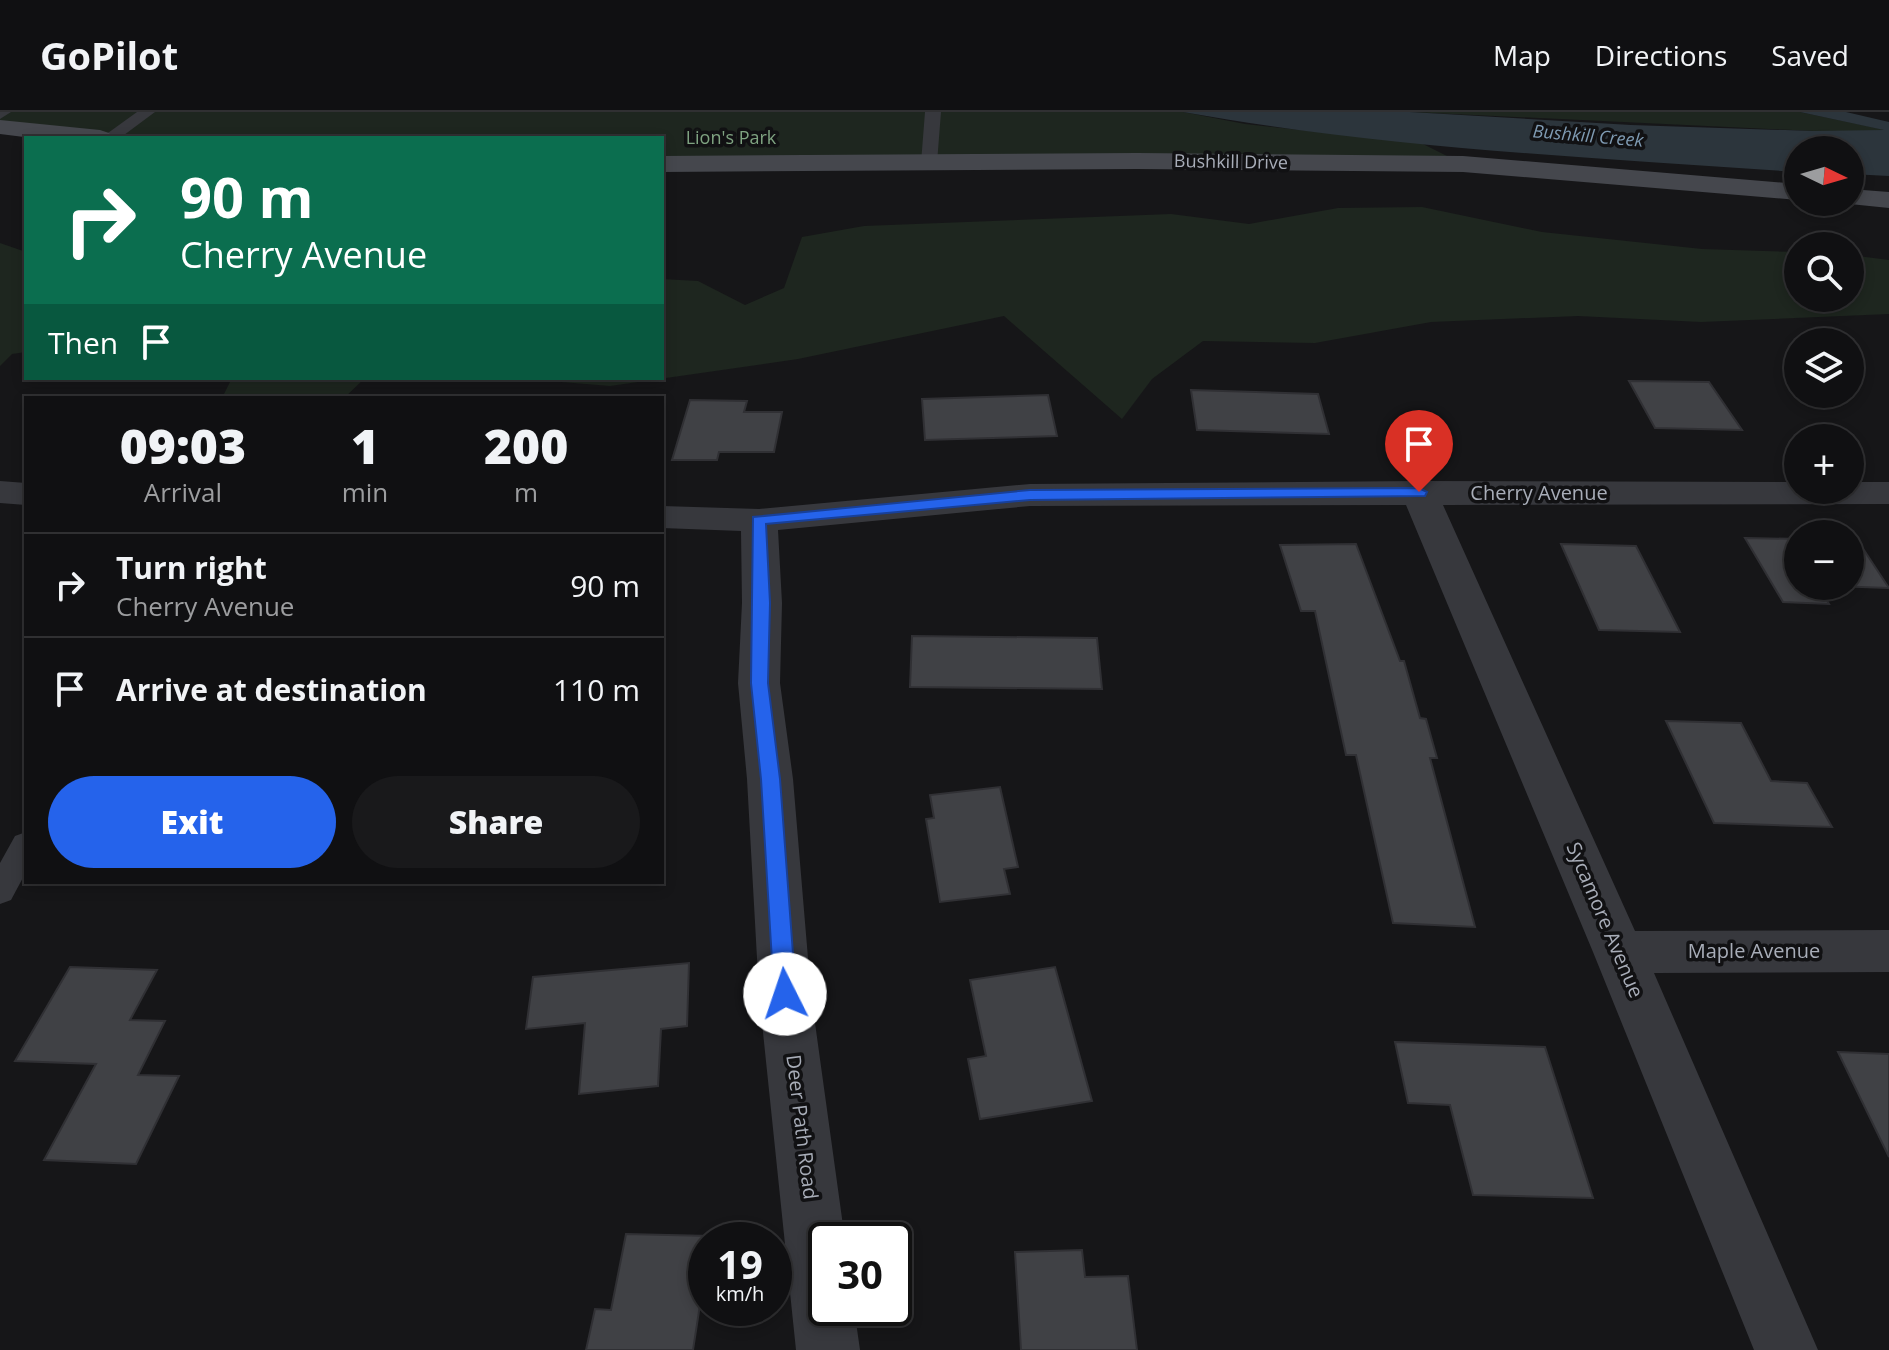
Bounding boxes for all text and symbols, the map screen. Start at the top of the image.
text: GoPilot [40,29,178,81]
text: Map [1493,36,1551,74]
text: Directions [1595,36,1727,74]
text: Saved [1771,36,1849,74]
water label: Bushkill Creek [1532,118,1646,152]
park label: Lion's Park [686,125,777,149]
north arrow [1784,136,1864,216]
map controls [1784,136,1864,600]
street label: Bushkill Drive [1174,148,1288,174]
text: 90 m [180,158,314,234]
icon: right [48,168,152,272]
text: Cherry Avenue [180,230,427,279]
button: search [1784,232,1864,312]
icon: arrive [134,320,178,364]
text: Then [48,322,118,363]
button: layers [1784,328,1864,408]
pin [1385,410,1453,492]
text: 09:03 [120,413,246,478]
text: 1 [351,413,379,478]
text: 200 [484,413,568,478]
icon: arrive [1397,422,1441,466]
button: + [1784,424,1864,504]
text: Arrival [144,474,222,510]
text: min [342,474,388,510]
text: m [514,474,538,510]
street label: Cherry Avenue [1470,479,1608,506]
button: − [1784,520,1864,600]
text: Turn right [116,547,267,588]
icon: right [48,563,92,607]
text: 90 m [570,565,640,606]
text: Cherry Avenue [116,588,294,624]
icon: arrive [48,667,92,711]
text: Arrive at destination [116,669,427,710]
text: 110 m [553,669,640,710]
button: Exit [48,776,336,868]
button: Share [352,776,640,868]
street label: Sycamore Avenue [1561,838,1650,1002]
street label: Maple Avenue [1688,937,1820,964]
position arrow [743,952,827,1036]
street label: Deer Path Road [780,1053,825,1201]
speed limit sign: 30 [808,1222,912,1326]
text: 19 [717,1236,763,1291]
text: km/h [716,1280,764,1307]

